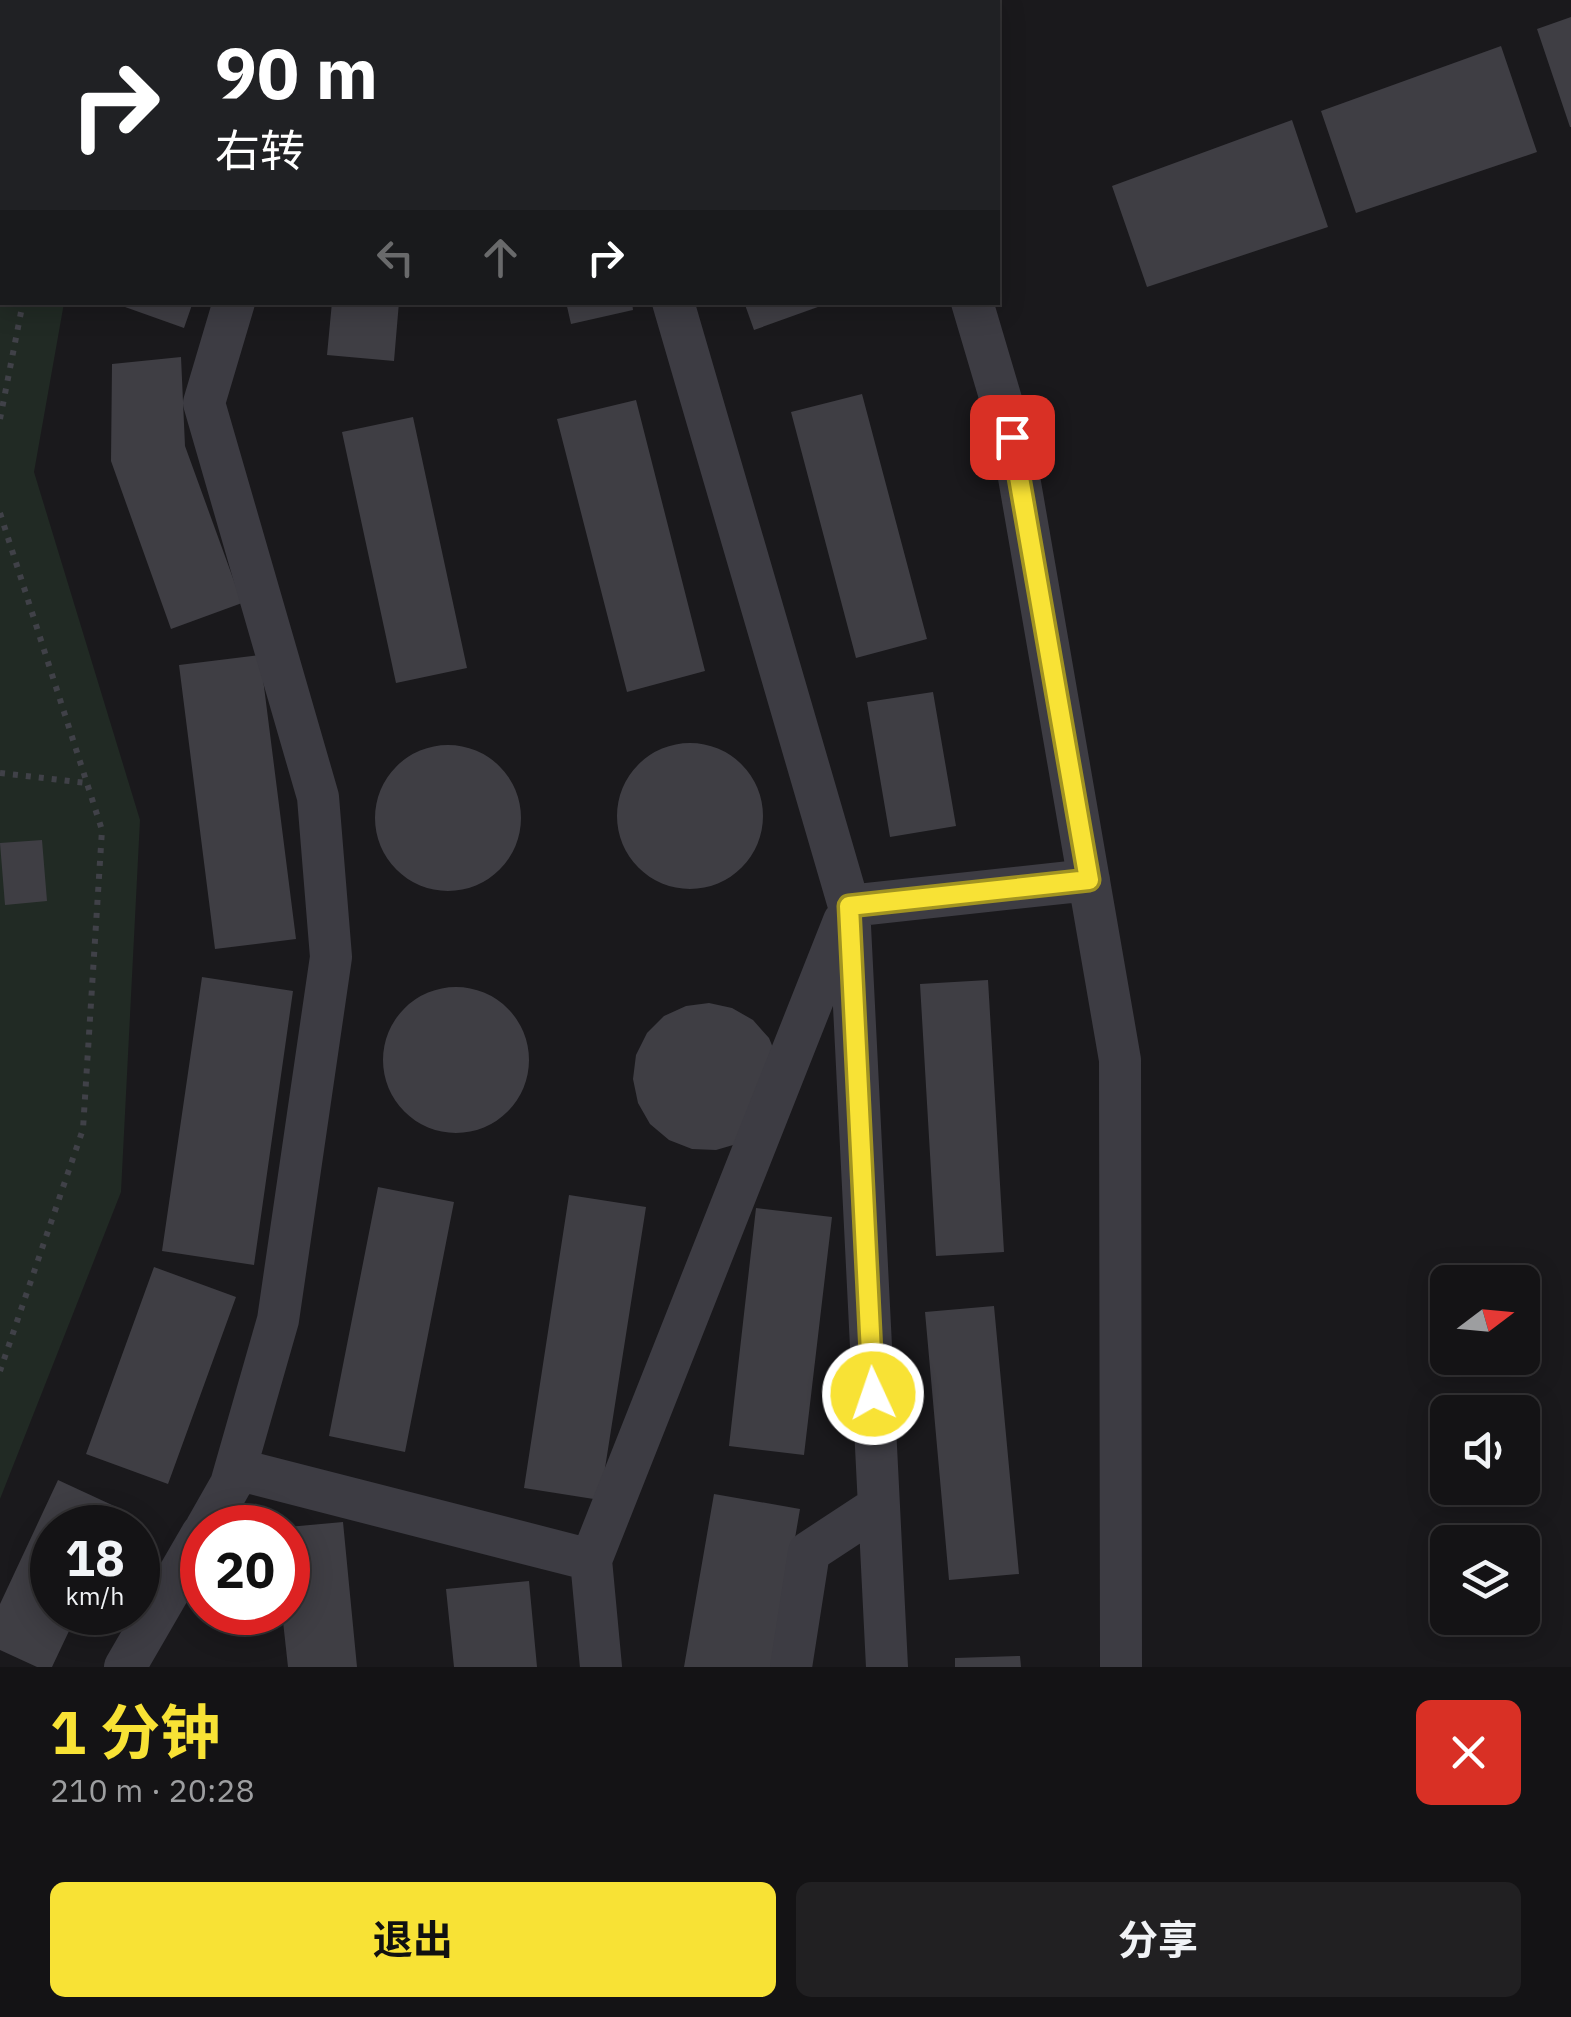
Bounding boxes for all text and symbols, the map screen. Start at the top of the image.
text: 90 m [215,27,378,118]
icon: right [50,40,180,170]
text: 右转 [215,121,305,179]
icon: left [368,230,423,285]
icon: ahead [473,230,528,285]
icon: right [578,230,633,285]
pin [970,395,1055,480]
icon: arrive [985,410,1040,465]
north arrow [1430,1265,1540,1375]
map controls [1430,1265,1540,1635]
position arrow [821,1342,925,1446]
button: sound [1430,1395,1540,1505]
speed limit sign: 20 [180,1505,310,1635]
text: 18 [65,1525,125,1590]
button: layers [1430,1525,1540,1635]
text: km/h [66,1579,124,1612]
text: 1 分钟 [50,1692,220,1771]
button: close [1416,1700,1521,1805]
text: 210 m · 20:28 [50,1769,255,1811]
button: 退出 [50,1882,776,1997]
button: 分享 [796,1882,1521,1997]

